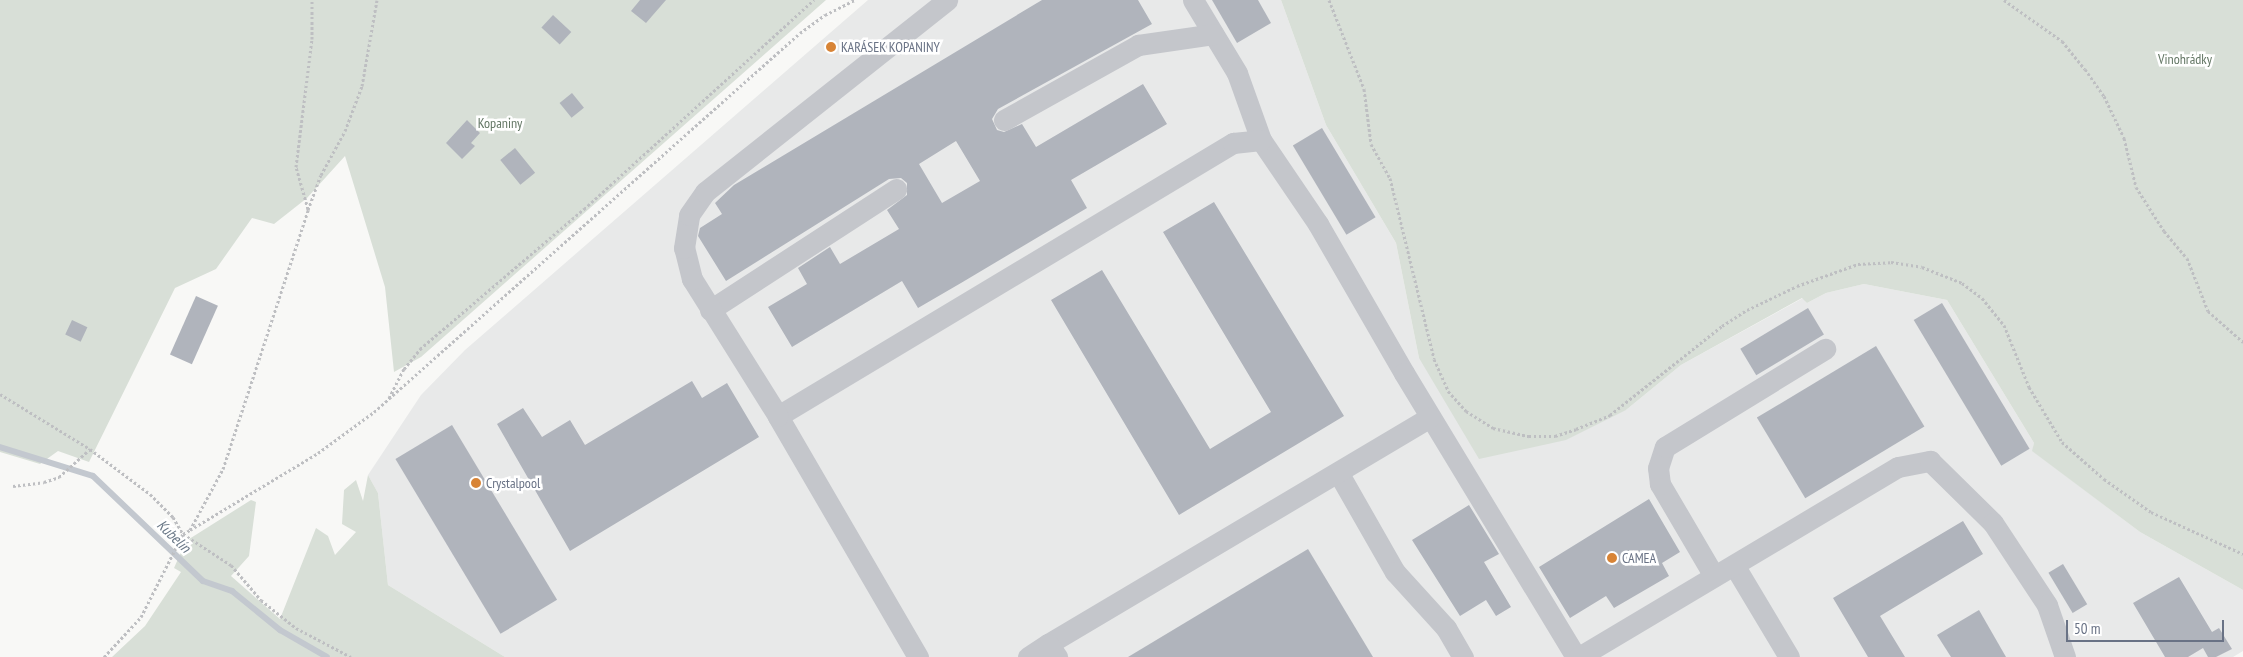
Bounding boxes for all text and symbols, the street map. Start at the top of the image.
place label: KARÁSEK KOPANINY [841,39,940,55]
marker: KARÁSEK KOPANINY [825,41,837,53]
park label: Vinohrádky [2158,51,2212,67]
park label: Kopaniny [478,115,522,131]
place label: Crystalpool [486,475,540,491]
marker: Crystalpool [470,477,482,489]
water label: Kubelín [153,516,195,556]
place label: CAMEA [1622,550,1656,566]
marker: CAMEA [1606,552,1618,564]
scale bar [2068,610,2226,642]
text: 50 m [2074,619,2100,638]

